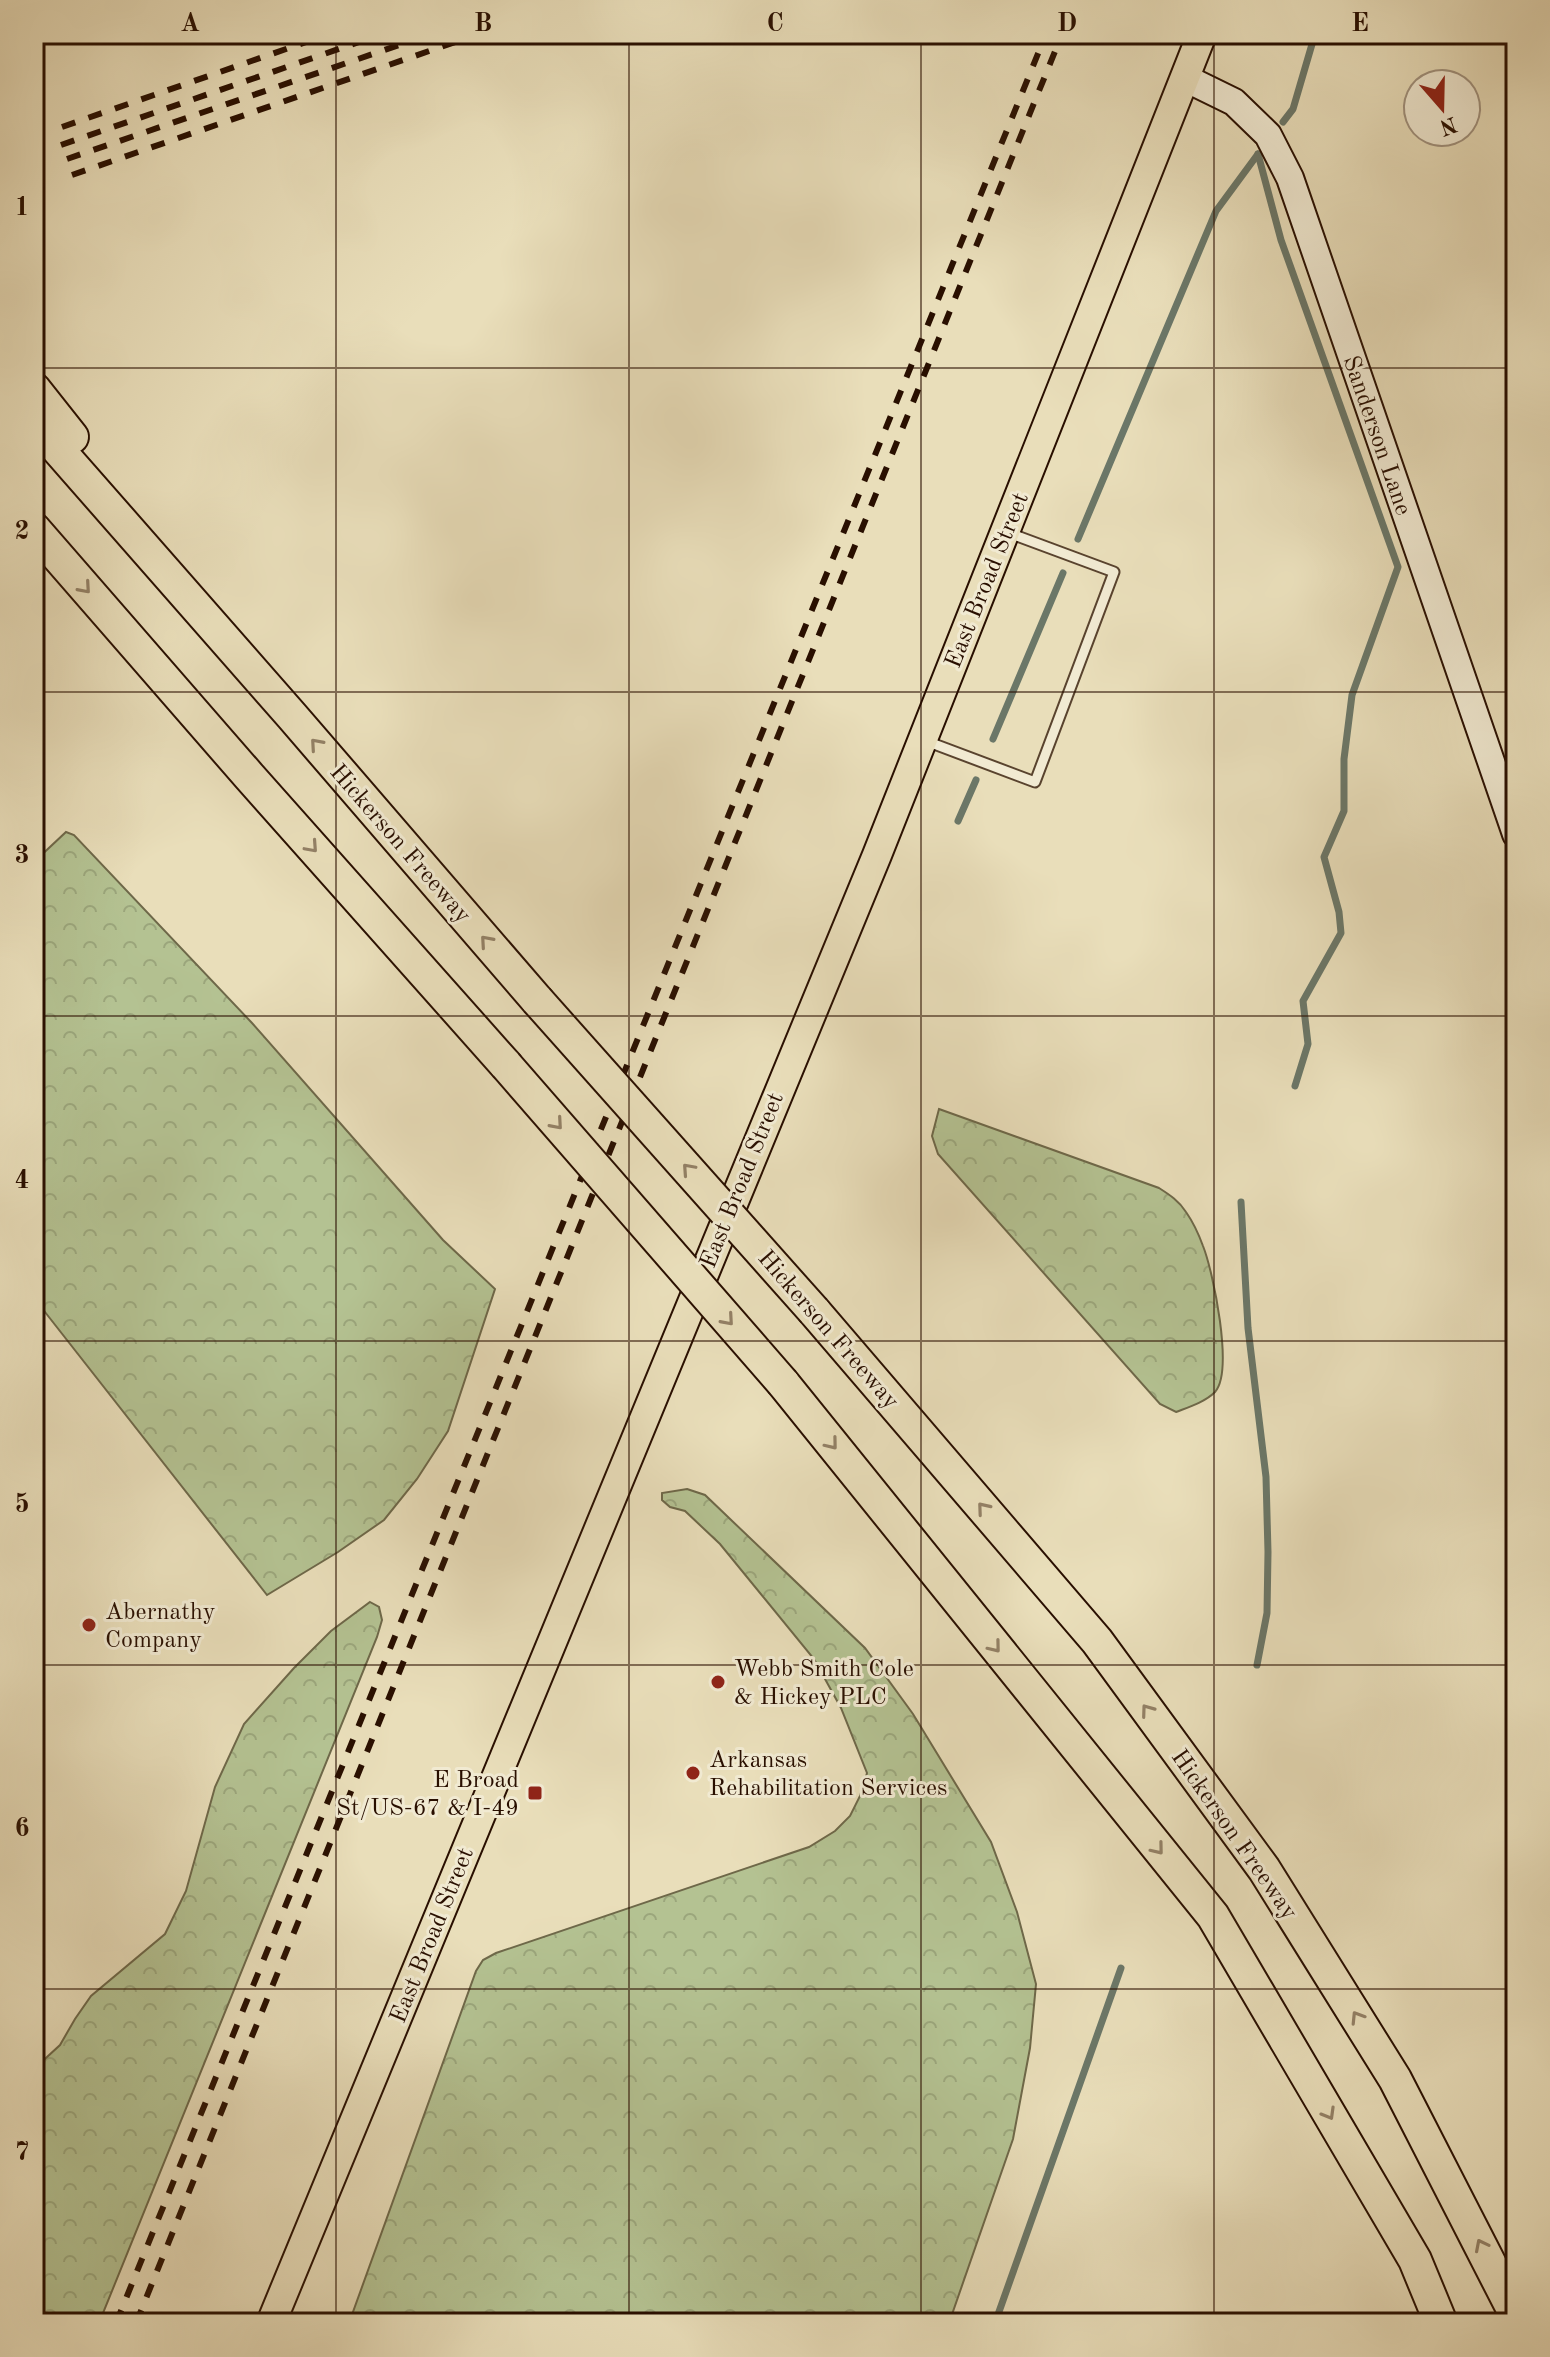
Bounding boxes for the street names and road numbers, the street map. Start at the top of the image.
street label: Sanderson Lane [1338,353,1415,519]
street label: East Broad Street [942,490,1034,672]
street label: Hickerson Freeway [324,760,475,928]
street label: East Broad Street [697,1090,789,1272]
street label: Hickerson Freeway [752,1246,903,1414]
street label: Hickerson Freeway [1166,1746,1301,1925]
street label: East Broad Street [387,1845,479,2027]

